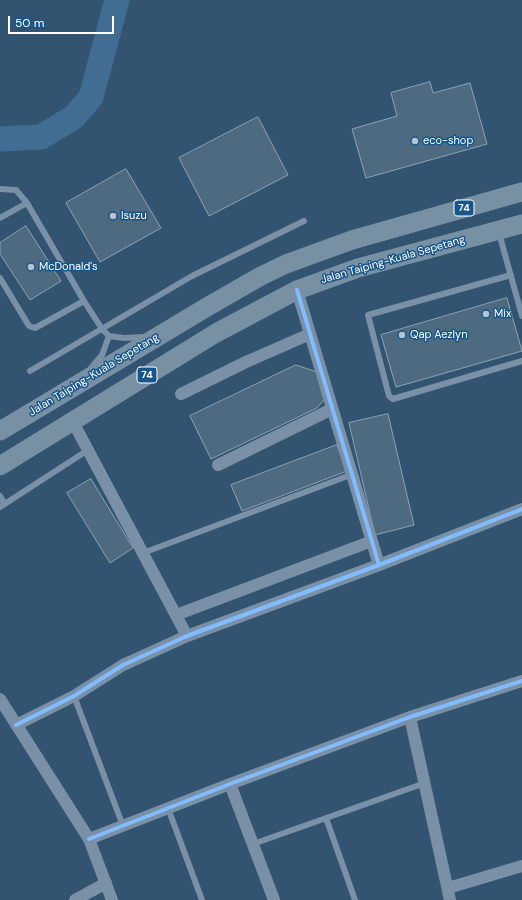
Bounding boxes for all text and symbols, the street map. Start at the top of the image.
scale bar [10,8,116,34]
text: 50 m [15,15,44,31]
place label: eco-shop [423,134,473,148]
marker: eco-shop [410,136,420,146]
road number: 74 [454,200,474,216]
place label: Isuzu [121,209,147,223]
marker: Isuzu [108,211,118,221]
street label: Jalan Taiping-Kuala Sepetang [319,233,467,287]
place label: McDonald's [39,260,98,274]
marker: McDonald's [26,262,36,272]
place label: Mix [494,307,511,321]
marker: Mix [481,309,491,319]
place label: Qap Aezlyn [410,328,467,342]
marker: Qap Aezlyn [397,330,407,340]
street label: Jalan Taiping-Kuala Sepetang [27,331,161,419]
road number: 74 [137,367,157,383]

